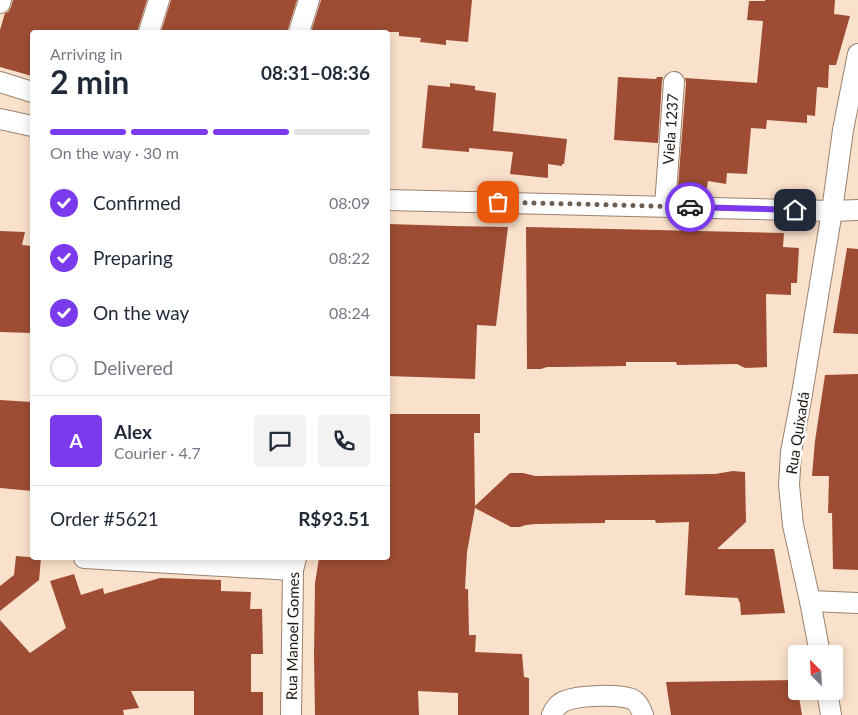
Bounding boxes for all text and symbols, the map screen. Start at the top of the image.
text: Arriving in [50,44,123,63]
text: 08:31–08:36 [261,61,370,84]
text: 2 min [50,62,129,101]
street label: Viela 1237 [659,93,681,165]
text: On the way · 30 m [50,143,179,162]
pin [477,181,519,223]
courier [665,182,715,232]
icon: bag [484,188,512,216]
icon: check [50,189,78,217]
pin [774,189,816,231]
text: Confirmed [93,191,181,214]
text: 08:09 [329,193,370,212]
icon: car [676,193,704,221]
icon: home [781,196,809,224]
icon: check [50,244,78,272]
text: Preparing [93,246,173,269]
text: 08:22 [329,248,370,267]
icon: check [50,299,78,327]
text: On the way [93,301,189,324]
text: 08:24 [329,303,370,322]
text: Delivered [93,356,173,379]
street label: Rua Quixadá [782,390,812,476]
button: chat [254,415,306,467]
button: phone [318,415,370,467]
text: Alex [114,420,152,443]
text: A [69,429,83,452]
text: Courier · 4.7 [114,443,201,462]
text: Order #5621 [50,507,159,530]
text: R$93.51 [298,507,370,530]
street label: Rua Manoel Gomes [282,572,302,700]
north arrow [788,645,842,700]
map controls [788,645,843,700]

